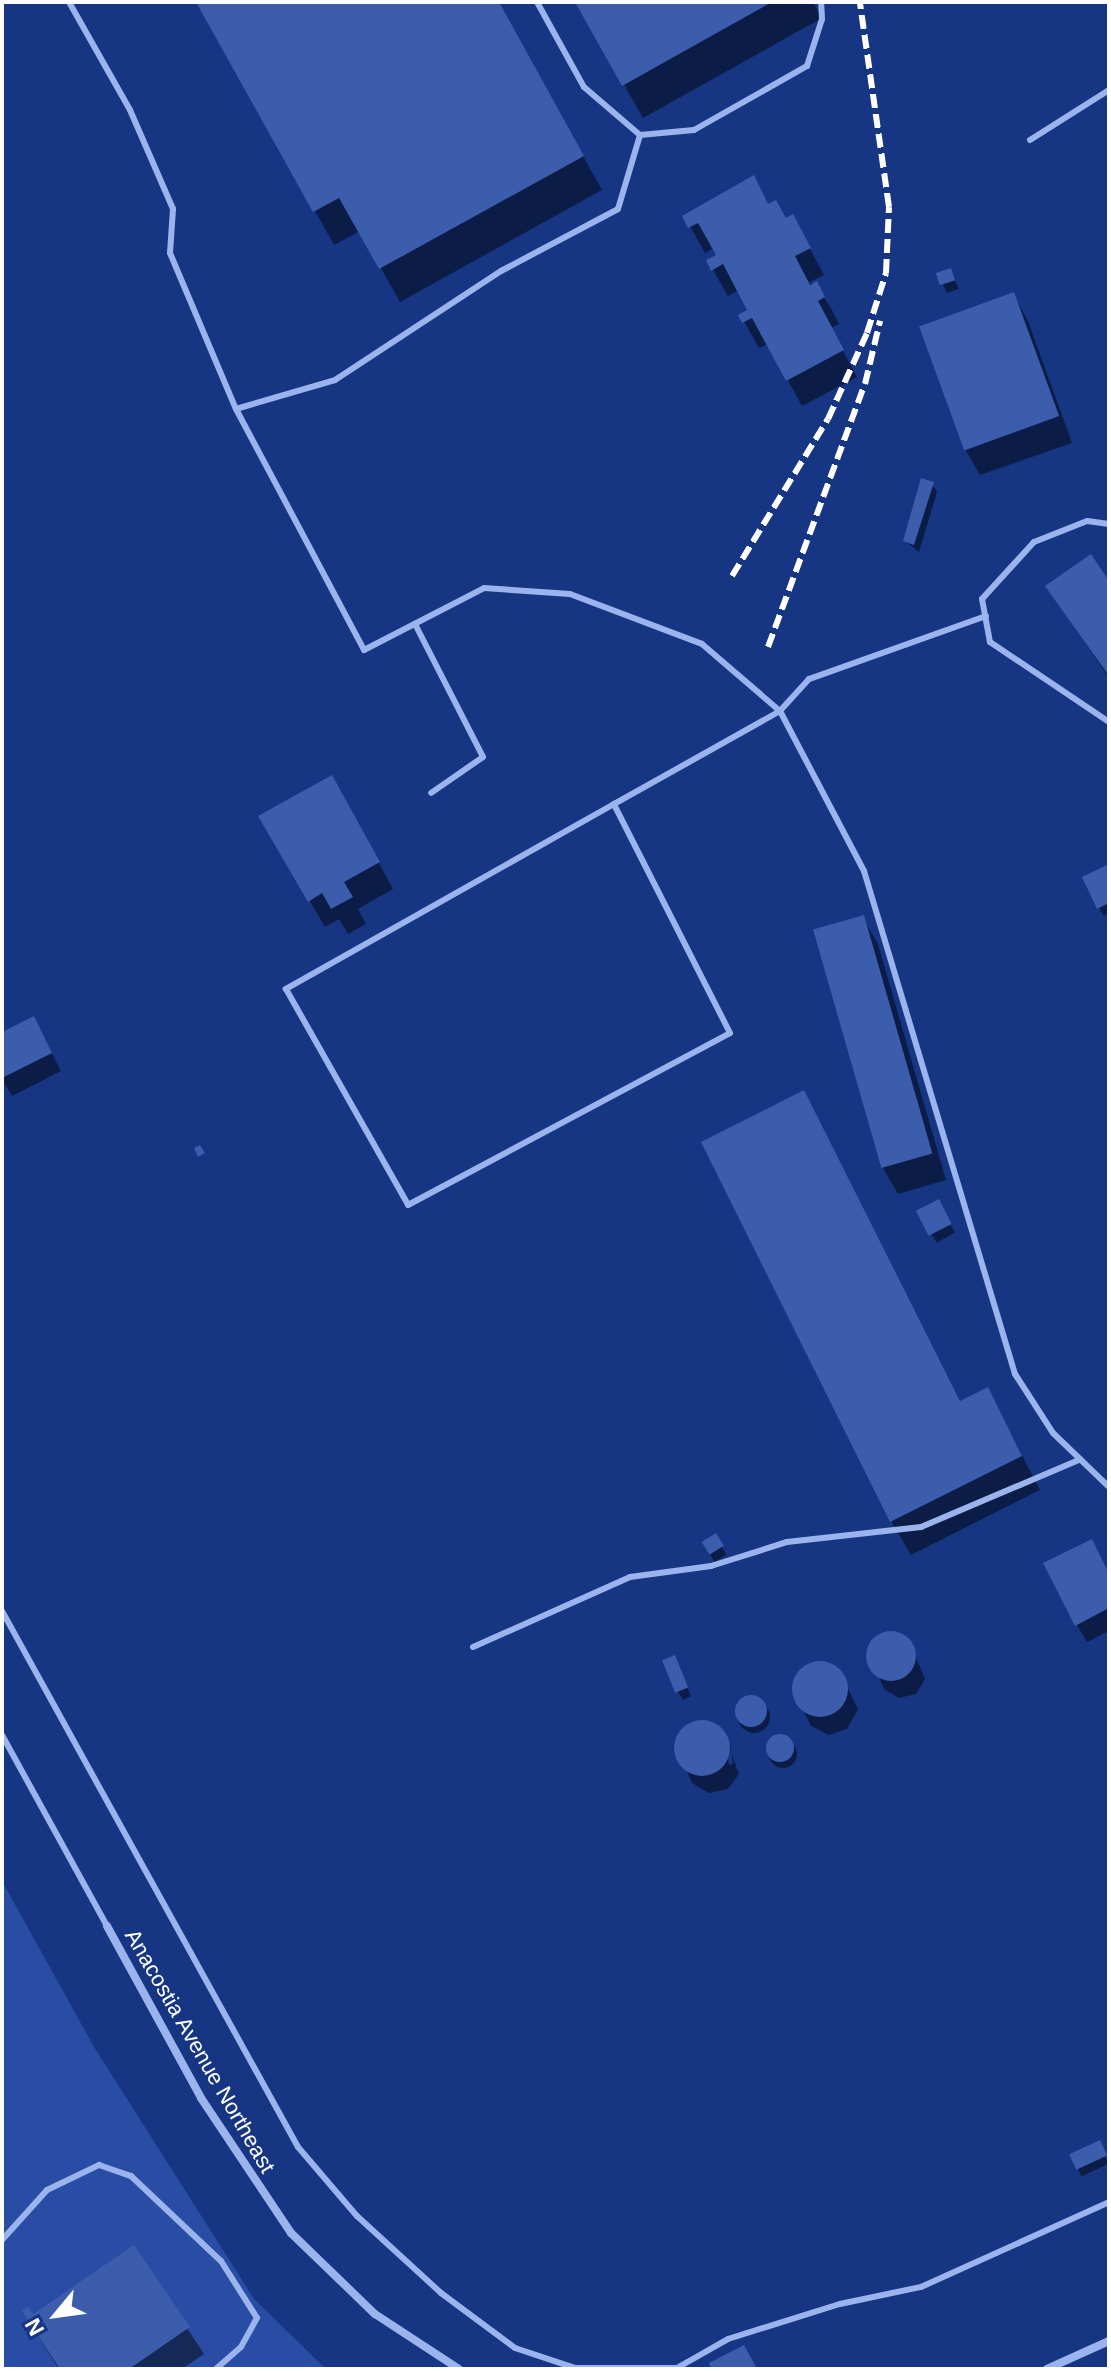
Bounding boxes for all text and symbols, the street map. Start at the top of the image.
street label: Anacostia Avenue Northeast [119,1924,281,2178]
north arrow [16,2275,96,2355]
text: N [20,2314,49,2340]

